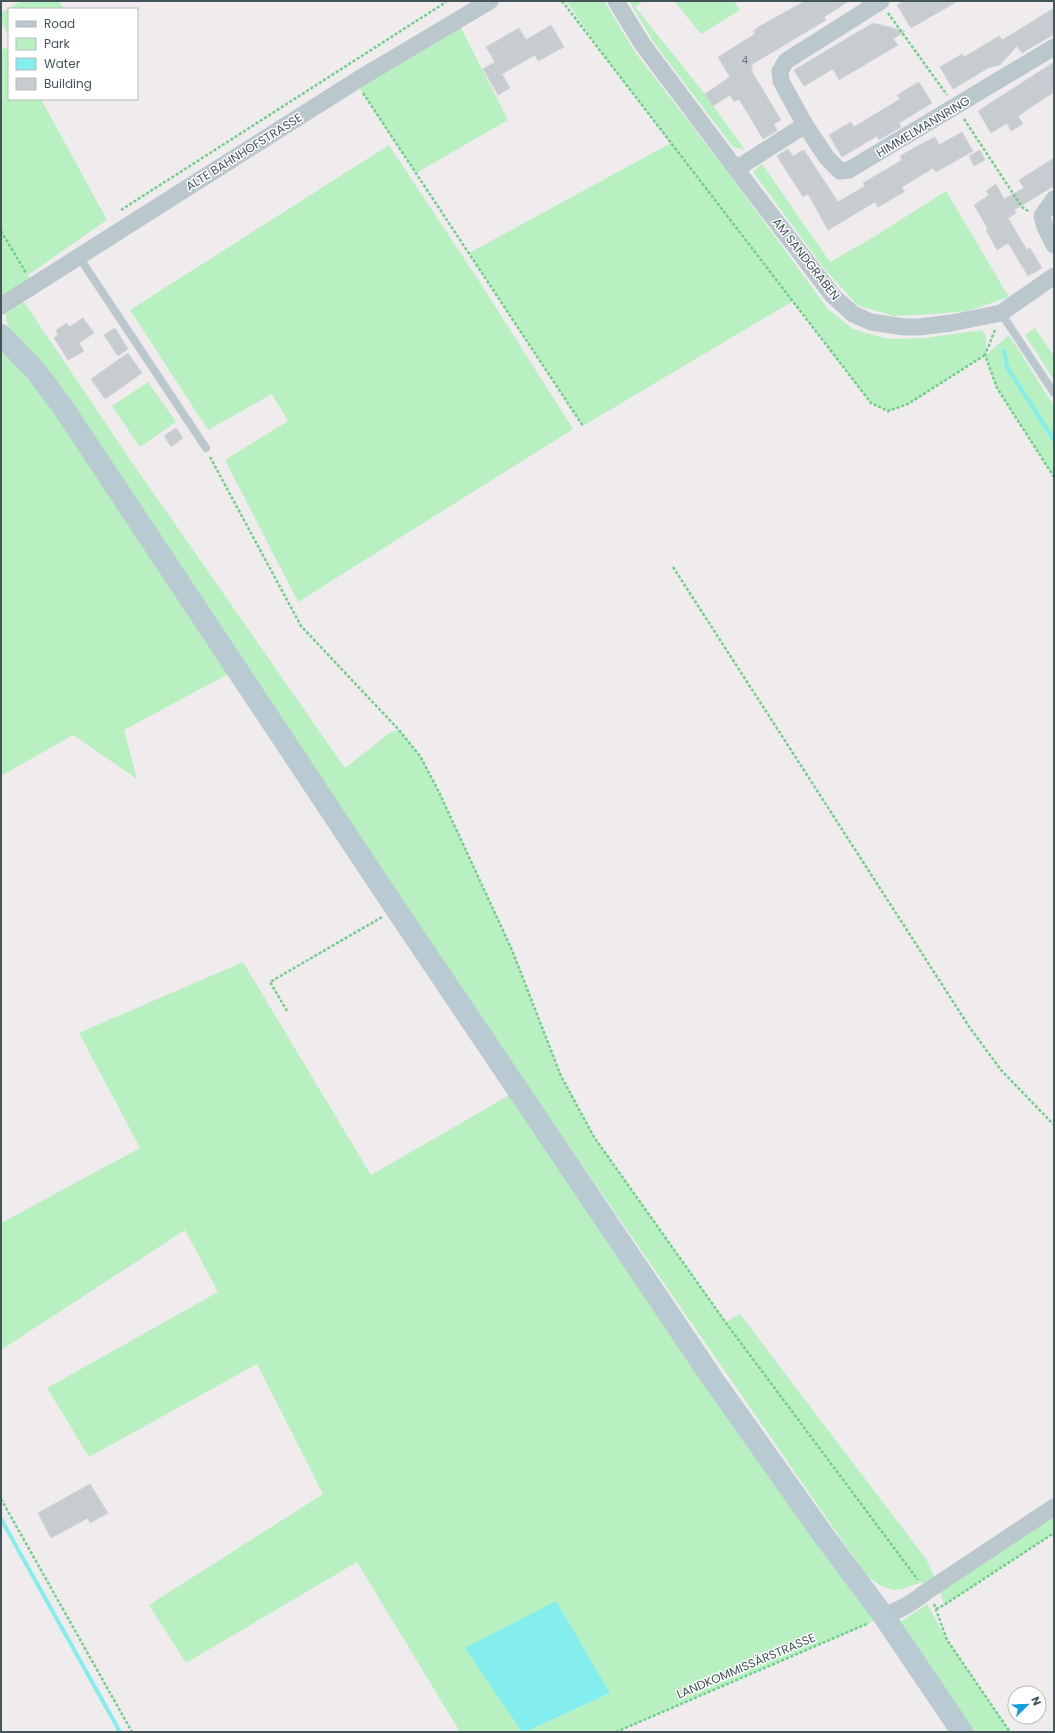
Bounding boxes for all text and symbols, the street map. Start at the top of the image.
legend [8,8,138,100]
text: Road [44,15,75,32]
text: Park [44,35,71,52]
house number: 4 [742,53,748,68]
text: Water [44,55,81,72]
text: Building [44,75,92,92]
street label: HIMMELMANNRING [873,92,973,161]
street label: ALTE BAHNHOFSTRASSE [182,109,305,194]
street label: AM SANDGRABEN [769,214,844,303]
street label: LANDKOMMISSÄRSTRASSE [674,1629,818,1702]
north arrow [1007,1685,1047,1725]
text: N [1027,1694,1045,1708]

